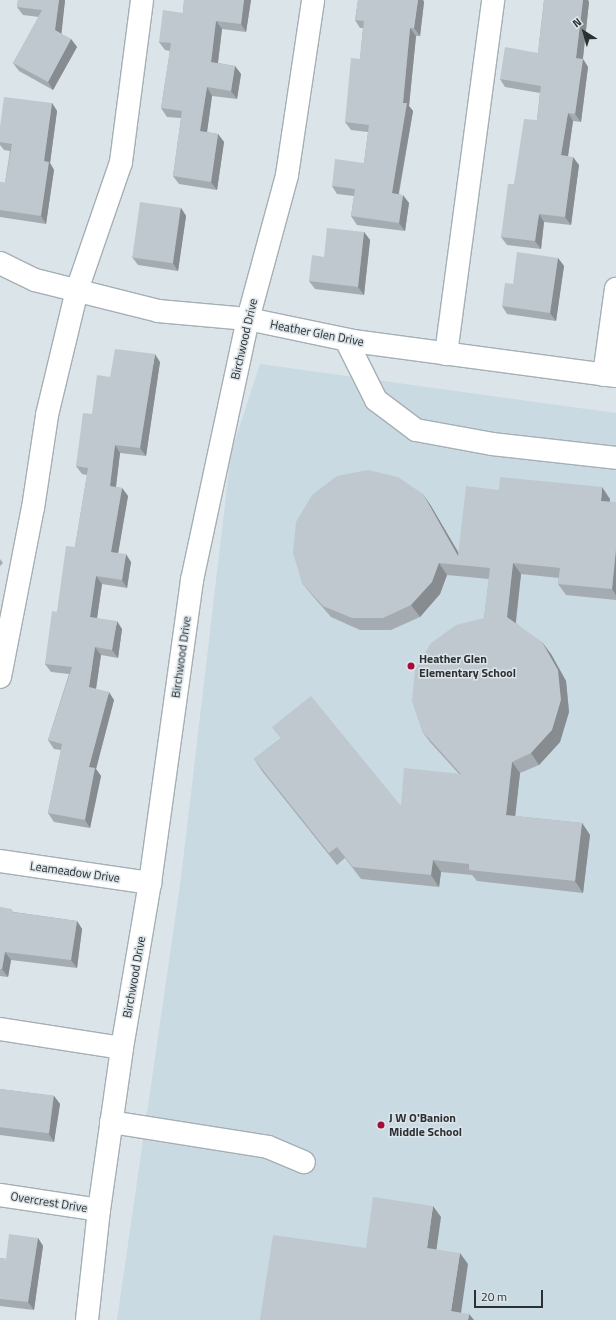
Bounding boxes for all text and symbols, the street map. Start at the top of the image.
north arrow [564,12,604,52]
text: N [569,14,585,31]
street label: Birchwood Drive [228,297,260,381]
street label: Heather Glen Drive [269,317,365,349]
street label: Birchwood Drive [168,615,194,699]
place label: Heather Glen Elementary School [419,652,516,680]
marker: Heather Glen Elementary School [406,661,416,671]
street label: Leameadow Drive [29,859,121,885]
street label: Birchwood Drive [120,935,148,1019]
place label: J W O'Banion Middle School [389,1111,462,1139]
marker: J W O'Banion Middle School [376,1120,386,1130]
street label: Overcrest Drive [10,1189,88,1215]
scale bar [476,1282,545,1308]
text: 20 m [481,1287,507,1306]

